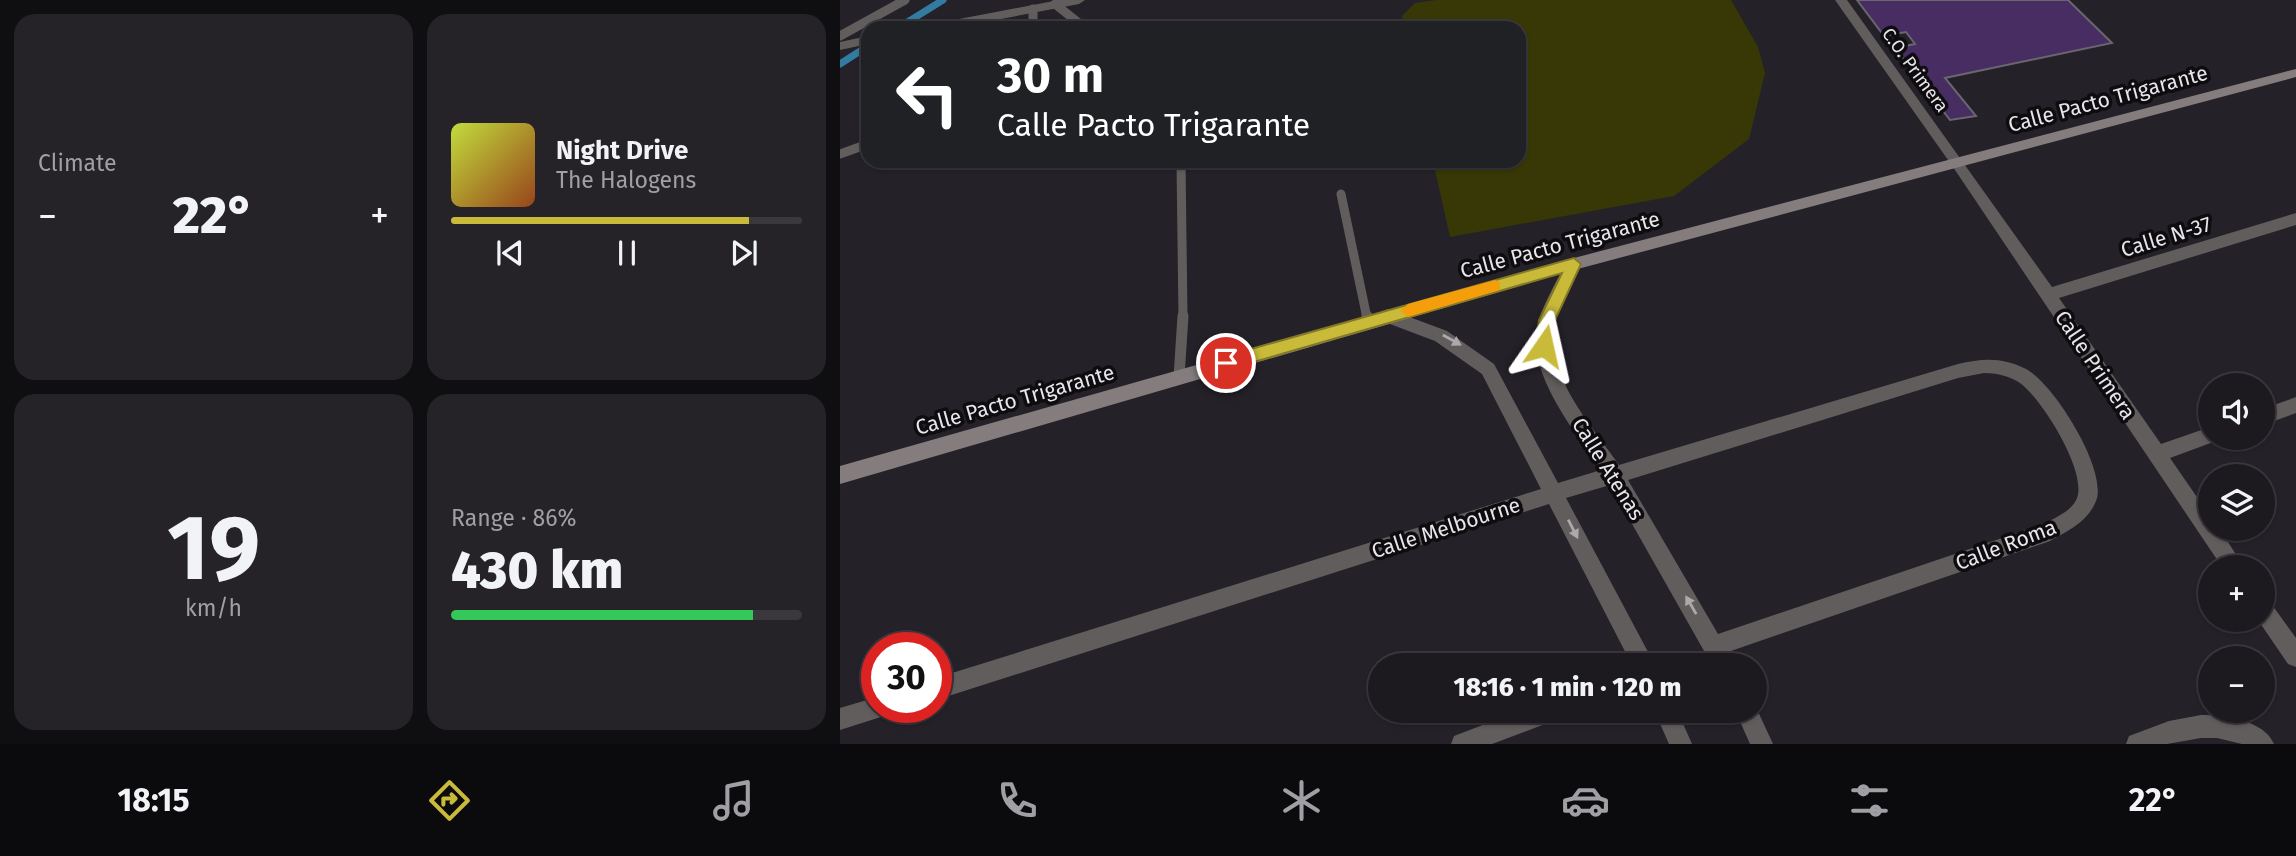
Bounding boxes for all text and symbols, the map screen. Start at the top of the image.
street label: C.O. Primera [1877,24,1953,116]
text: 30 m [997,46,1104,105]
icon: left [882,49,973,140]
street label: Calle Pacto Trigarante [2005,60,2211,138]
text: Calle Pacto Trigarante [997,106,1310,144]
text: Night Drive [556,135,688,166]
text: Climate [38,149,117,177]
text: The Halogens [556,166,696,194]
text: 22° [173,184,254,247]
text: − [38,193,57,239]
text: + [370,193,389,239]
street label: Calle Pacto Trigarante [1457,206,1663,284]
street label: Calle N-37 [2118,211,2214,263]
icon: previous [491,234,529,272]
icon: pause [608,234,646,272]
icon: next [725,234,763,272]
street label: Calle Primera [2049,305,2141,425]
position arrow [1507,309,1581,383]
pin [1196,333,1256,393]
one-way arrow [1442,334,1462,346]
icon: arrive [1207,344,1245,382]
street label: Calle Pacto Trigarante [913,359,1117,441]
map controls [2198,373,2275,723]
button: sound [2198,373,2275,450]
street label: Calle Atenas [1566,413,1650,525]
button: layers [2198,464,2275,541]
street label: Calle Melbourne [1368,492,1524,564]
text: 19 [167,494,260,603]
text: Range · 86% [451,504,576,532]
street label: Calle Roma [1952,514,2060,576]
one-way arrow [1568,519,1579,539]
text: 430 km [451,539,623,602]
button: + [2198,555,2275,632]
text: km/h [185,594,242,622]
one-way arrow [1685,596,1697,615]
speed limit sign: 30 [861,632,952,723]
button: − [2198,646,2275,723]
text: 18:16 · 1 min · 120 m [1454,672,1681,703]
icon: directions [425,776,474,825]
icon: music [709,776,758,825]
icon: phone [993,776,1042,825]
icon: climate [1277,776,1326,825]
icon: car [1561,776,1610,825]
icon: filters [1845,776,1894,825]
text: 18:15 [118,781,190,819]
text: 22° [2129,781,2178,819]

